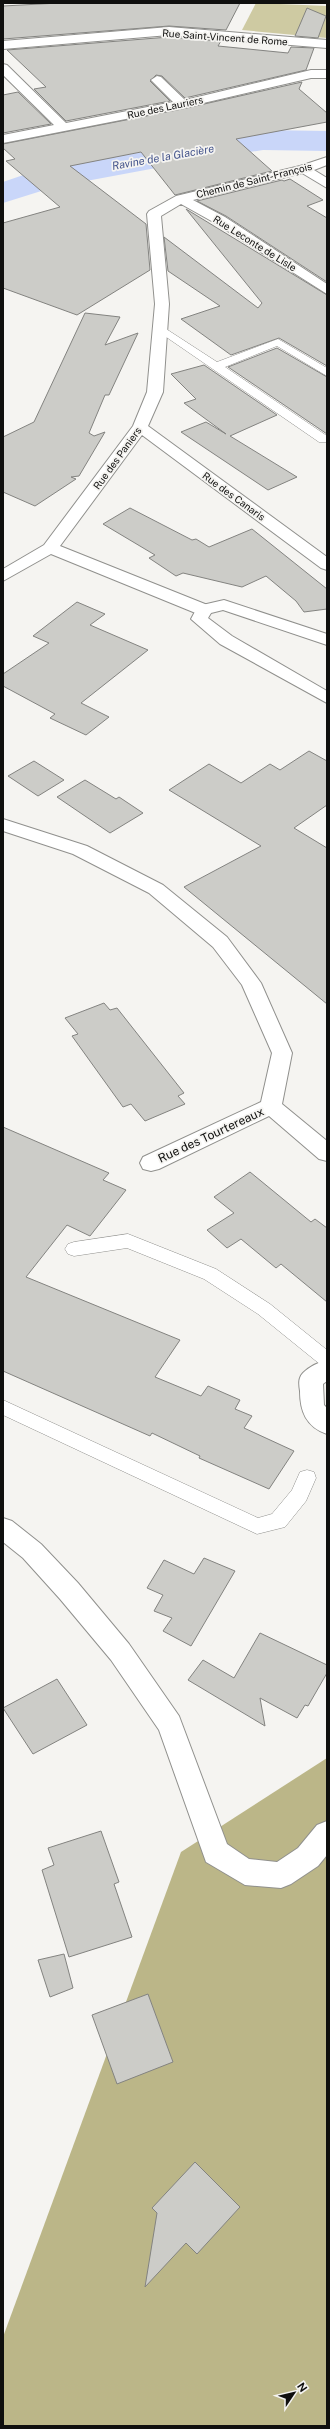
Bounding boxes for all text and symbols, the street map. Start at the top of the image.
street label: Rue Saint-Vincent de Rome [162,27,289,47]
street label: Rue des Lauriers [126,93,204,121]
water label: Ravine de la Glacière [111,142,215,172]
street label: Chemin de Saint-François [195,160,313,200]
street label: Rue Leconte de Lisle [211,213,299,274]
street label: Rue des Paniers [90,425,144,491]
street label: Rue des Canaris [200,469,268,523]
street label: Rue des Tourtereaux [156,1104,266,1166]
north arrow [274,2373,314,2413]
text: N [295,2380,310,2394]

